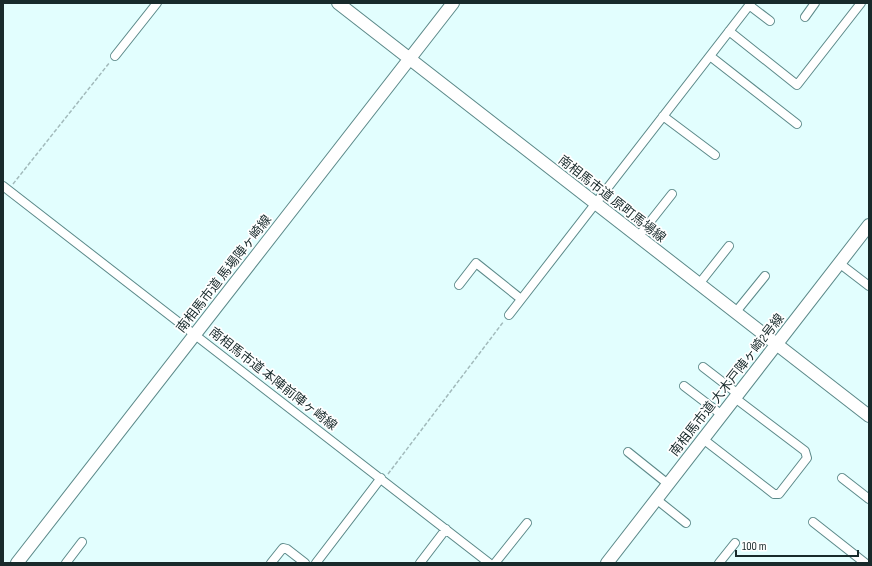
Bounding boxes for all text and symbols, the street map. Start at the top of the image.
street label: 南相馬市道 原町馬場線 [555,152,669,246]
street label: 南相馬市道 馬場陣ヶ崎線 [173,212,275,336]
street label: 南相馬市道 大木戸陣ヶ崎2号線 [666,311,788,459]
street label: 南相馬市道 本陣前陣ヶ崎線 [206,324,340,434]
scale bar [736,532,858,558]
text: 100 m [742,539,767,554]

